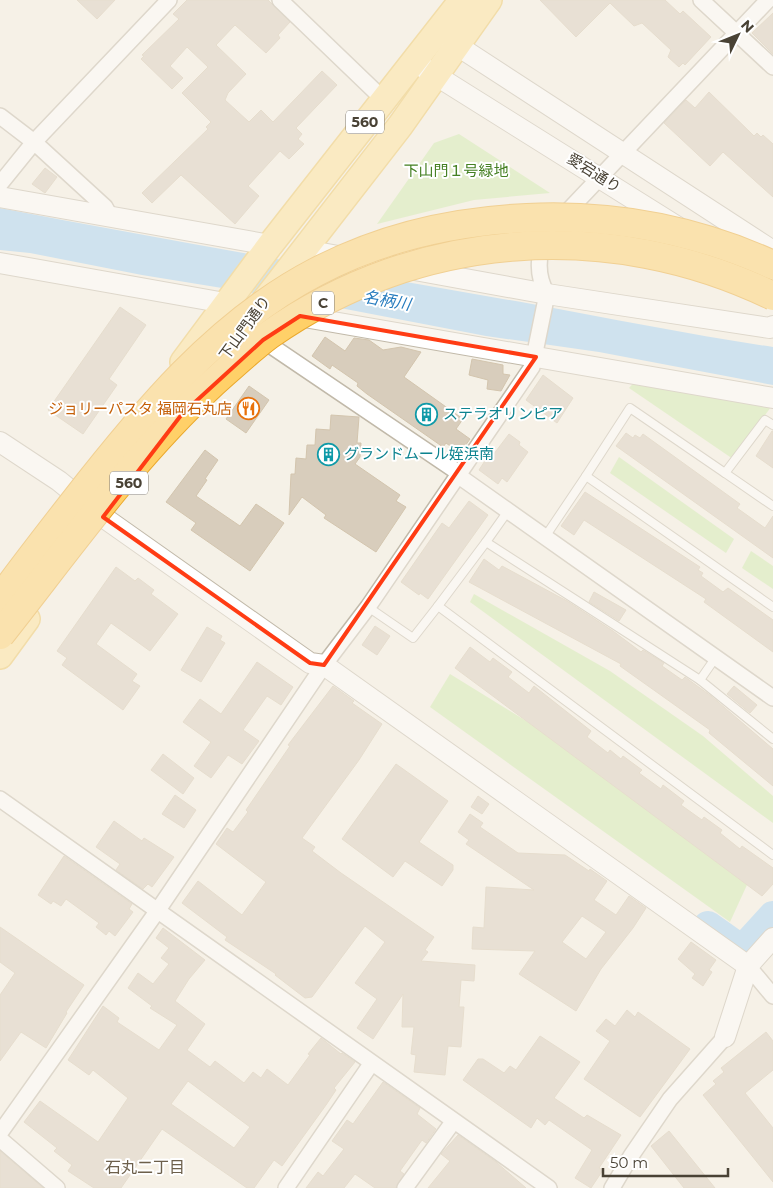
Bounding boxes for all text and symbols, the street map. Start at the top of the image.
north arrow [713,10,763,60]
text: N [737,16,758,36]
road number: 560 [346,110,384,134]
street label: 愛宕通り [564,149,625,197]
park label: 下山門１号緑地 [403,161,509,180]
water label: 名柄川 [362,287,414,314]
street label: 下山門通り [215,292,274,364]
road number: C [312,292,334,314]
restaurant icon: ジョリーパスタ 福岡石丸店 [236,397,260,421]
place label: ジョリーパスタ 福岡石丸店 [48,399,232,418]
building icon: ステラオリンピア [415,402,439,426]
place label: ステラオリンピア [443,404,563,423]
building icon: グランドムール姪浜南 [316,442,340,466]
place label: グランドムール姪浜南 [344,444,494,463]
road number: 560 [110,472,148,494]
scale bar [603,1146,728,1178]
text: 50 m [610,1153,648,1172]
district label: 石丸二丁目 [105,1158,185,1177]

